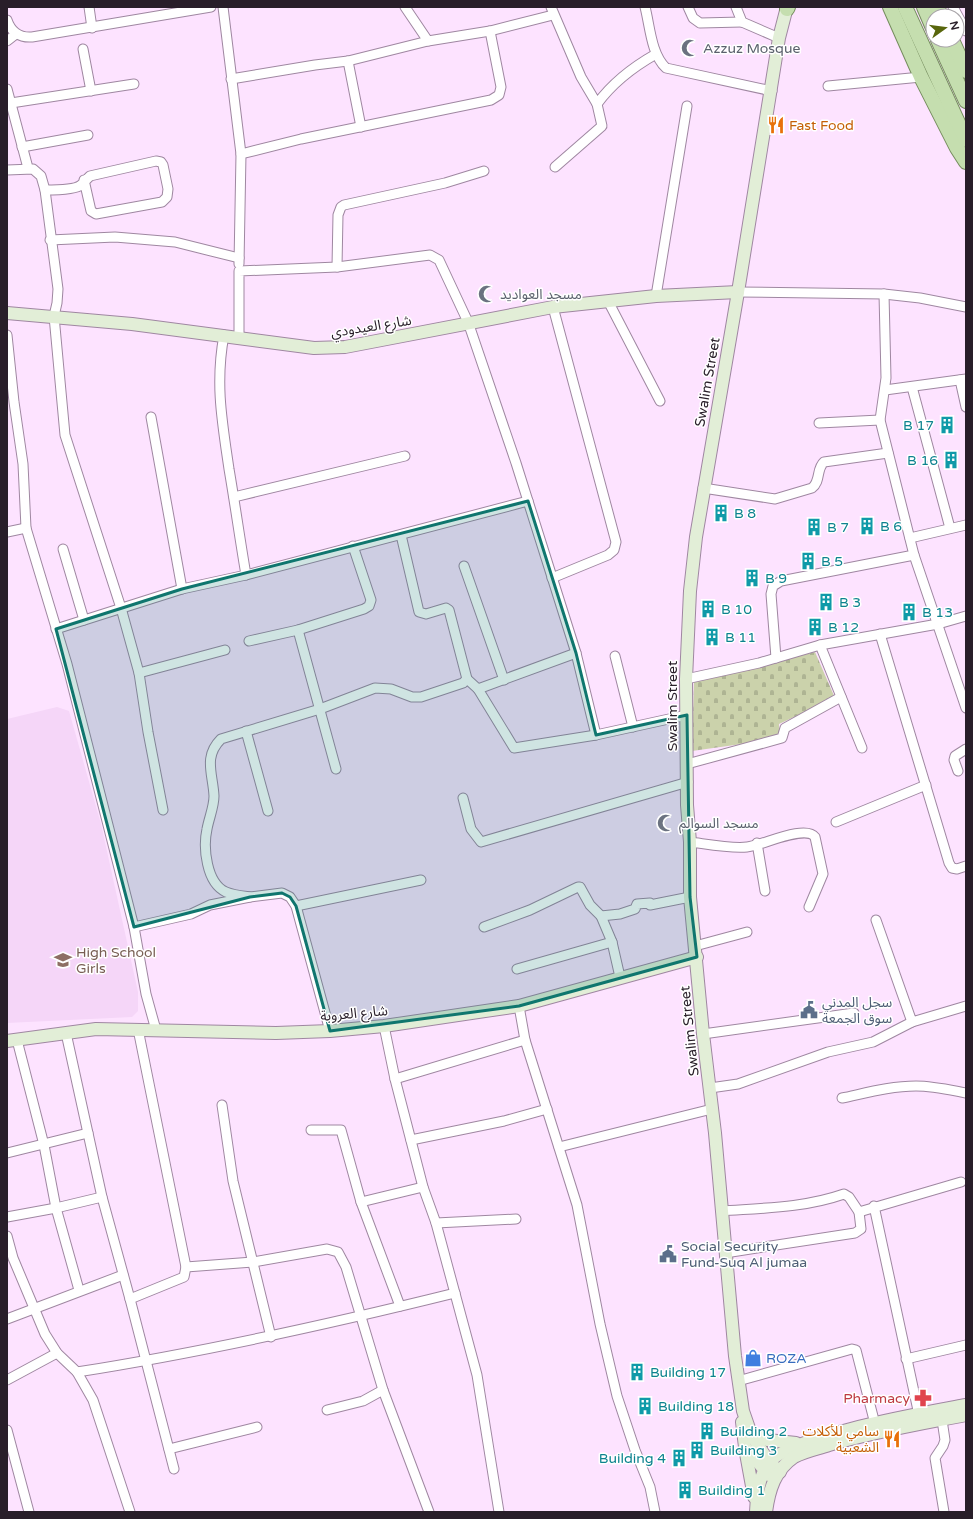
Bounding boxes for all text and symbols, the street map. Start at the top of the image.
north arrow [925,8,965,48]
text: N [947,20,962,32]
mosque icon: Azzuz Mosque [680,38,700,58]
place label: Azzuz Mosque [703,40,800,57]
restaurant icon: Fast Food [766,115,786,135]
place label: Fast Food [789,117,854,134]
mosque icon: مسجد العواديد [477,284,497,304]
place label: مسجد العواديد [500,286,582,303]
street label: شارع العيدودي [330,312,413,343]
street label: Swalim Street [691,335,724,428]
building icon: B 17 [937,415,957,435]
place label: B 17 [903,417,934,434]
building icon: B 16 [941,450,961,470]
place label: B 16 [907,452,938,469]
building icon: B 8 [711,503,731,523]
place label: B 8 [734,505,756,522]
building icon: B 6 [857,516,877,536]
building icon: B 7 [804,517,824,537]
place label: B 6 [880,518,902,535]
place label: B 7 [827,519,849,536]
building icon: B 5 [798,551,818,571]
place label: B 5 [821,553,843,570]
building icon: B 9 [742,568,762,588]
place label: B 9 [765,570,787,587]
building icon: B 3 [816,592,836,612]
place label: B 3 [839,594,861,611]
building icon: B 10 [698,599,718,619]
place label: B 10 [721,601,752,618]
building icon: B 13 [899,602,919,622]
place label: B 13 [922,604,953,621]
building icon: B 12 [805,617,825,637]
place label: B 12 [828,619,859,636]
building icon: B 11 [702,627,722,647]
place label: B 11 [725,629,756,646]
street label: Swalim Street [664,660,681,751]
mosque icon: مسجد السوالم [656,813,676,833]
place label: مسجد السوالم [679,815,759,834]
place label: High School Girls [76,944,156,977]
school or university icon: High School Girls [53,950,73,970]
street label: Swalim Street [676,984,703,1077]
place label: سجل المدني سوق الجمعة [822,994,892,1027]
public building icon: سجل المدني سوق الجمعة [799,1000,819,1020]
street label: شارع العروبة [320,1002,389,1027]
place label: Social Security Fund-Suq Al jumaa [681,1238,807,1271]
public building icon: Social Security Fund-Suq Al jumaa [658,1244,678,1264]
shop icon: ROZA [743,1348,763,1368]
place label: ROZA [766,1350,807,1367]
building icon: Building 17 [627,1362,647,1382]
place label: Building 17 [650,1364,726,1381]
pharmacy icon: Pharmacy [913,1388,933,1408]
place label: Pharmacy [843,1390,910,1407]
building icon: Building 18 [635,1396,655,1416]
place label: Building 18 [658,1398,734,1415]
building icon: Building 2 [697,1421,717,1441]
place label: Building 2 [720,1423,787,1440]
place label: سامي للأكلات الشعبية [803,1423,879,1456]
restaurant icon: سامي للأكلات الشعبية [882,1429,902,1449]
building icon: Building 3 [687,1440,707,1460]
place label: Building 3 [710,1442,777,1459]
building icon: Building 4 [669,1448,689,1468]
place label: Building 4 [599,1450,666,1467]
building icon: Building 1 [675,1480,695,1500]
place label: Building 1 [698,1482,765,1499]

